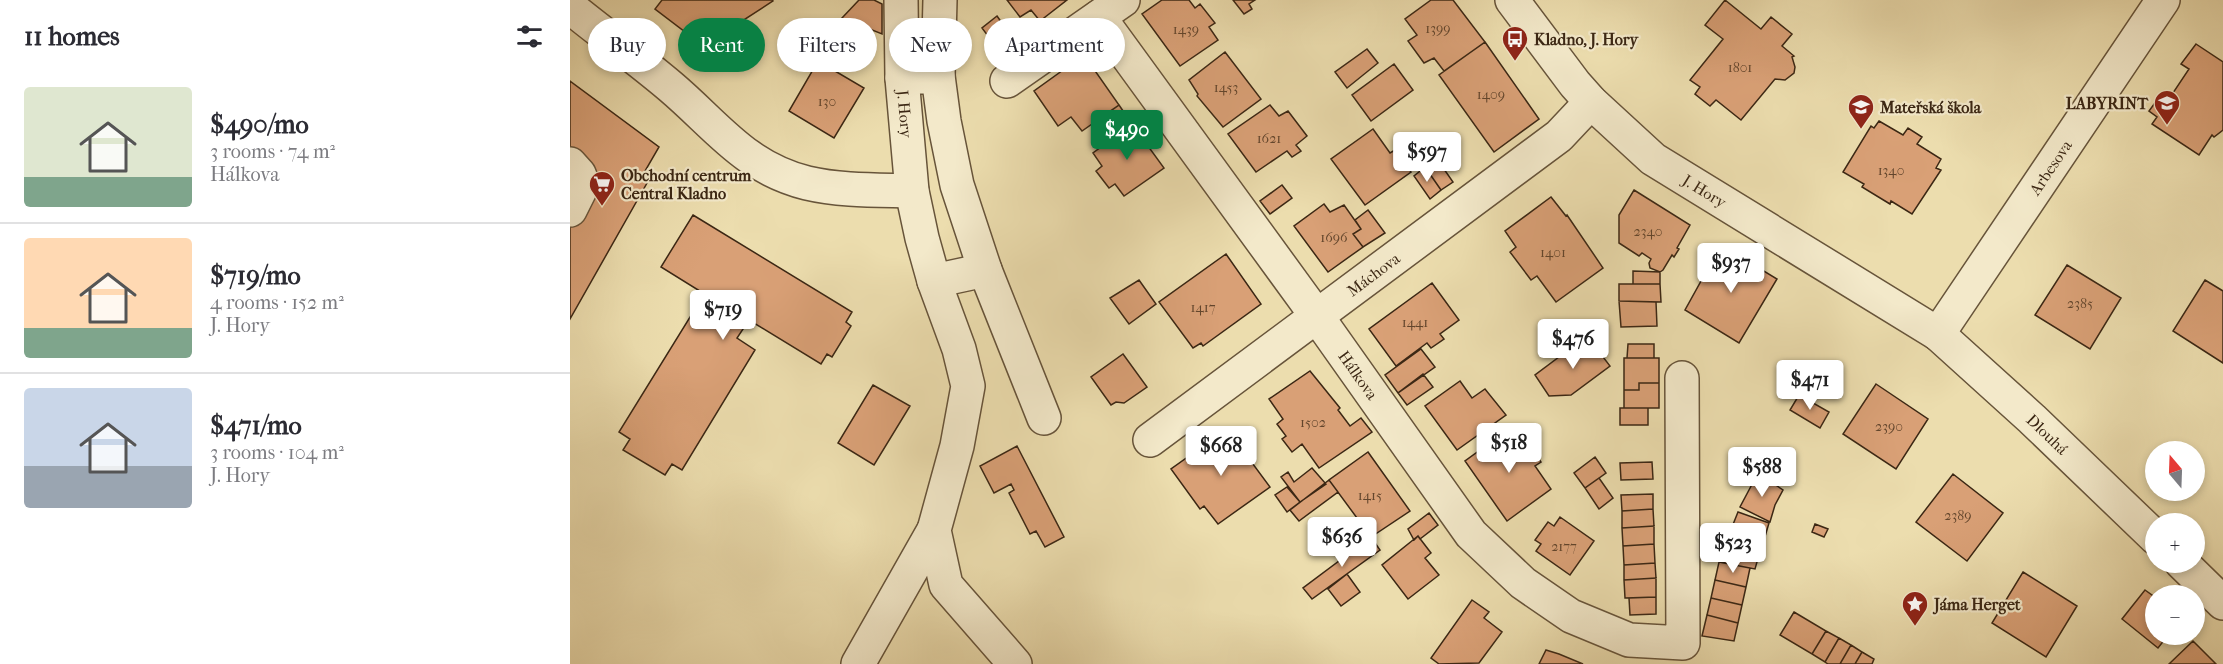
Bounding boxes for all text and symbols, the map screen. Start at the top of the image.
chip: Buy [588,18,666,72]
chip: Rent [678,18,765,72]
chip: Filters [777,18,877,72]
chip: New [889,18,972,72]
chip: Apartment [984,18,1125,72]
icon: filters [513,20,546,53]
house number: 1399 [1425,20,1451,37]
text: 11 homes [24,21,120,52]
house number: 1439 [1173,21,1199,38]
bus stop icon: Kladno, J. Hory [1500,24,1530,62]
place label: Kladno, J. Hory [1534,30,1640,50]
house number: 1801 [1728,59,1752,76]
house number: 1453 [1214,79,1238,96]
house number: 1409 [1477,86,1505,103]
street label: J. Hory [893,87,916,139]
school or university icon: LABYRINT [2152,88,2182,126]
school or university icon: Mateřská škola [1846,92,1876,130]
house number: 130 [818,93,836,110]
place label: LABYRINT [2066,94,2149,113]
place label: Mateřská škola [1879,98,1982,117]
text: $490/mo [210,109,309,140]
pin: $490 [1091,110,1163,161]
icon: home [72,111,144,183]
text: $490 [1105,118,1149,141]
house number: 1621 [1257,130,1281,147]
pin: $597 [1391,132,1463,183]
street label: Arbesova [2025,136,2076,200]
text: 3 rooms · 74 m² [210,140,335,163]
text: $597 [1407,140,1447,163]
house number: 1340 [1878,162,1904,179]
text: Hálkova [210,163,279,186]
place label: Obchodní centrum Central Kladno [621,166,752,203]
supermarket icon: Obchodní centrum Central Kladno [587,169,617,207]
street label: J. Hory [1677,170,1730,212]
house number: 2340 [1634,223,1662,240]
house number: 1696 [1320,229,1348,246]
pin: $937 [1695,243,1767,294]
house number: 1401 [1540,244,1566,261]
street label: Máchova [1343,248,1404,300]
text: $937 [1711,251,1751,274]
text: $719/mo [210,260,301,291]
icon: home [72,262,144,334]
pin: $719 [687,290,759,341]
text: 4 rooms · 152 m² [210,291,344,314]
house number: 2385 [2067,295,2093,312]
text: $719 [704,298,742,321]
house number: 1417 [1190,299,1216,316]
text: J. Hory [210,314,270,337]
house number: 1441 [1402,314,1428,331]
pin: $476 [1537,319,1609,370]
text: $476 [1552,327,1594,350]
street label: Hálkova [1334,347,1382,404]
pin: $471 [1774,360,1846,411]
text: $471 [1790,368,1830,391]
text: $471/mo [210,410,302,441]
street label: Dlouhá [2023,410,2072,459]
icon: home [72,412,144,484]
house number: 1502 [1300,414,1326,431]
house number: 2390 [1875,418,1903,435]
pin: $518 [1473,423,1545,474]
pin: $668 [1185,426,1257,477]
text: $518 [1491,431,1527,454]
text: $668 [1200,434,1242,457]
text: 3 rooms · 104 m² [210,441,344,464]
north arrow [2145,441,2205,501]
map controls [2145,441,2205,645]
pin: $588 [1726,447,1798,498]
text: $588 [1742,455,1782,478]
text: J. Hory [210,464,270,487]
house number: 1415 [1358,487,1382,504]
house number: 2389 [1944,507,1972,524]
button: + [2145,513,2205,573]
pin: $636 [1306,517,1378,568]
pin: $523 [1697,523,1769,574]
text: $636 [1322,525,1362,548]
text: $523 [1714,531,1752,554]
house number: 2177 [1551,538,1577,555]
button: − [2145,585,2205,645]
place icon: Jáma Herget [1900,589,1930,627]
place label: Jáma Herget [1932,595,2021,615]

